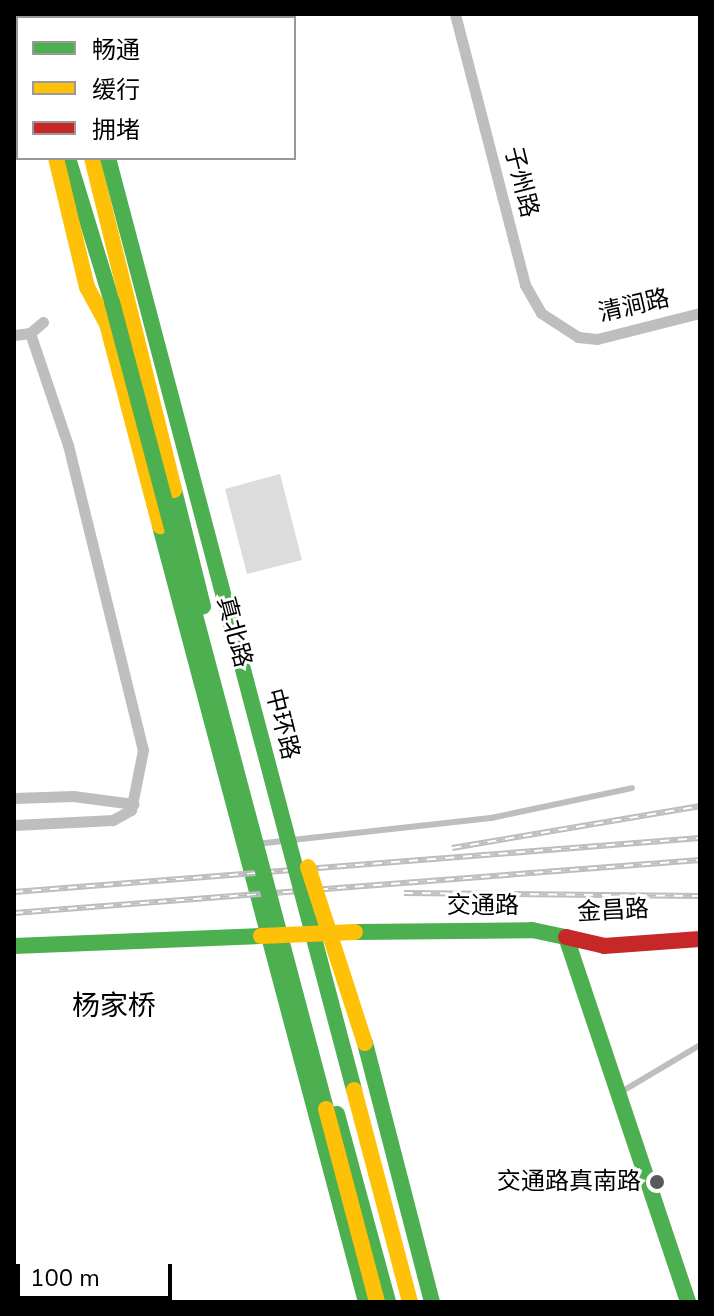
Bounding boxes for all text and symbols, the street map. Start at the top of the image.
legend [16,16,296,160]
text: 畅通 [92,34,140,66]
text: 缓行 [92,74,140,106]
text: 拥堵 [92,114,140,146]
street label: 子州路 [498,144,544,220]
street label: 清涧路 [596,284,672,328]
street label: 真北路 [211,593,257,671]
street label: 中环路 [259,686,305,762]
street label: 交通路 [447,892,519,920]
street label: 金昌路 [576,895,650,927]
district label: 杨家桥 [72,989,156,1023]
place label: 交通路真南路 [497,1168,641,1196]
marker: 交通路真南路 [648,1173,666,1191]
scale bar [20,1248,176,1298]
text: 100 m [30,1262,100,1294]

